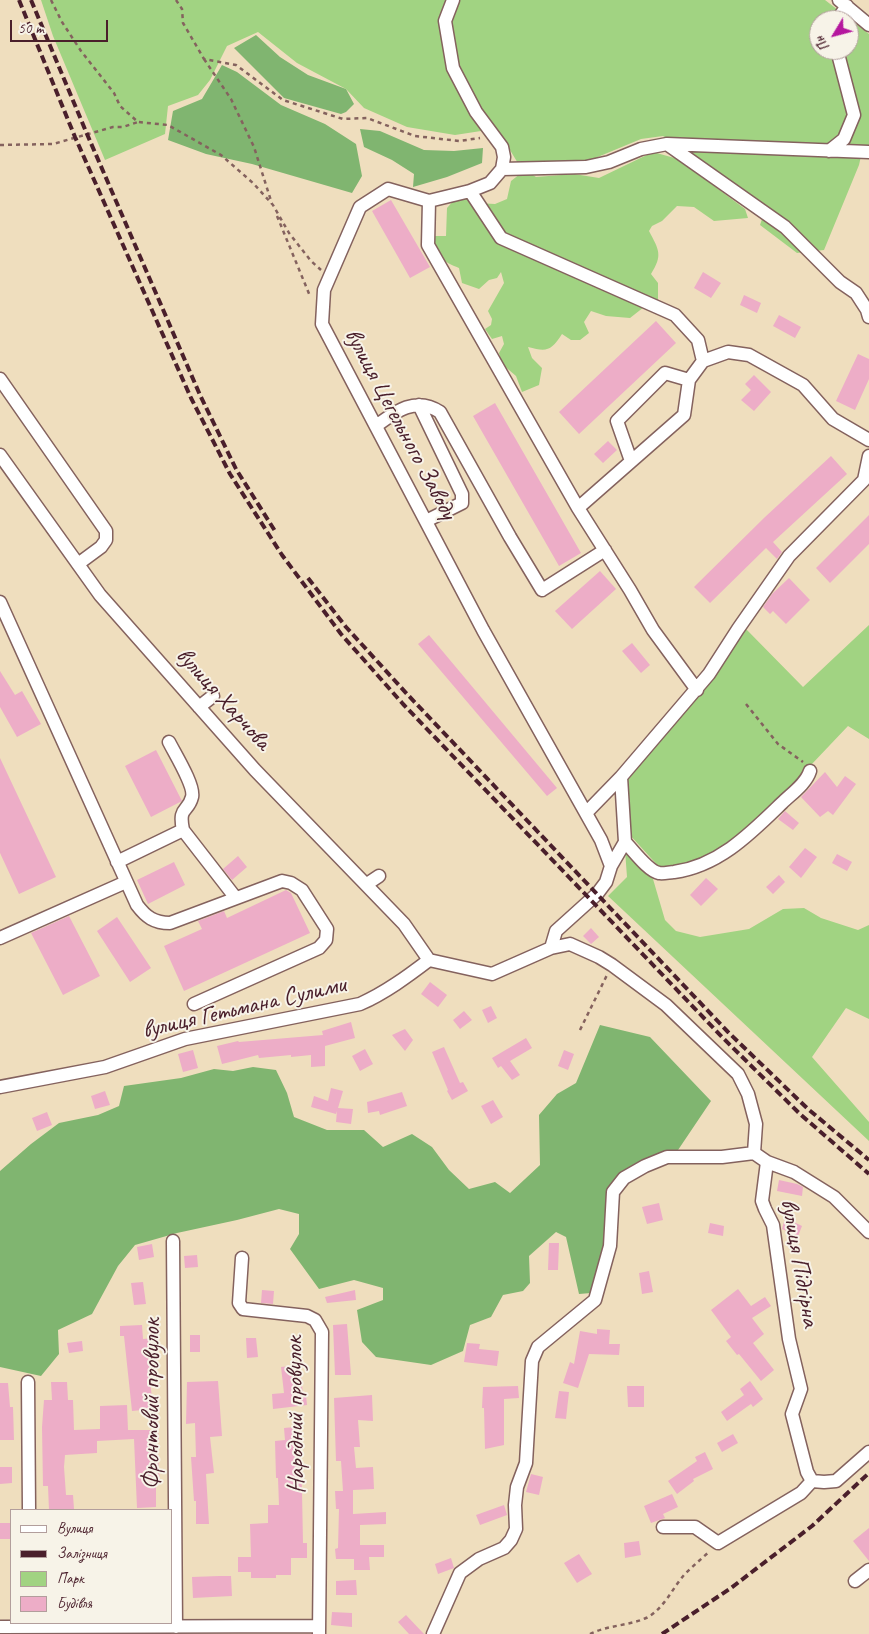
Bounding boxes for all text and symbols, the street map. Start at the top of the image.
scale bar [12,10,110,42]
north arrow [809,10,859,60]
text: 50 m [18,19,44,38]
text: Пн [811,33,834,55]
street label: вулиця Цегельного Заводу [337,323,463,525]
street label: вулиця Харчова [169,641,277,757]
street label: вулиця Гетьмана Сулими [139,970,349,1046]
street label: вулиця Підгірна [773,1197,825,1329]
street label: Фронтовий провулок [137,1318,167,1490]
street label: Народний провулок [280,1336,312,1494]
legend [10,1509,172,1624]
text: Вулиця [57,1519,93,1538]
text: Залізниця [57,1544,107,1563]
text: Парк [57,1569,84,1588]
text: Будівля [57,1594,92,1613]

